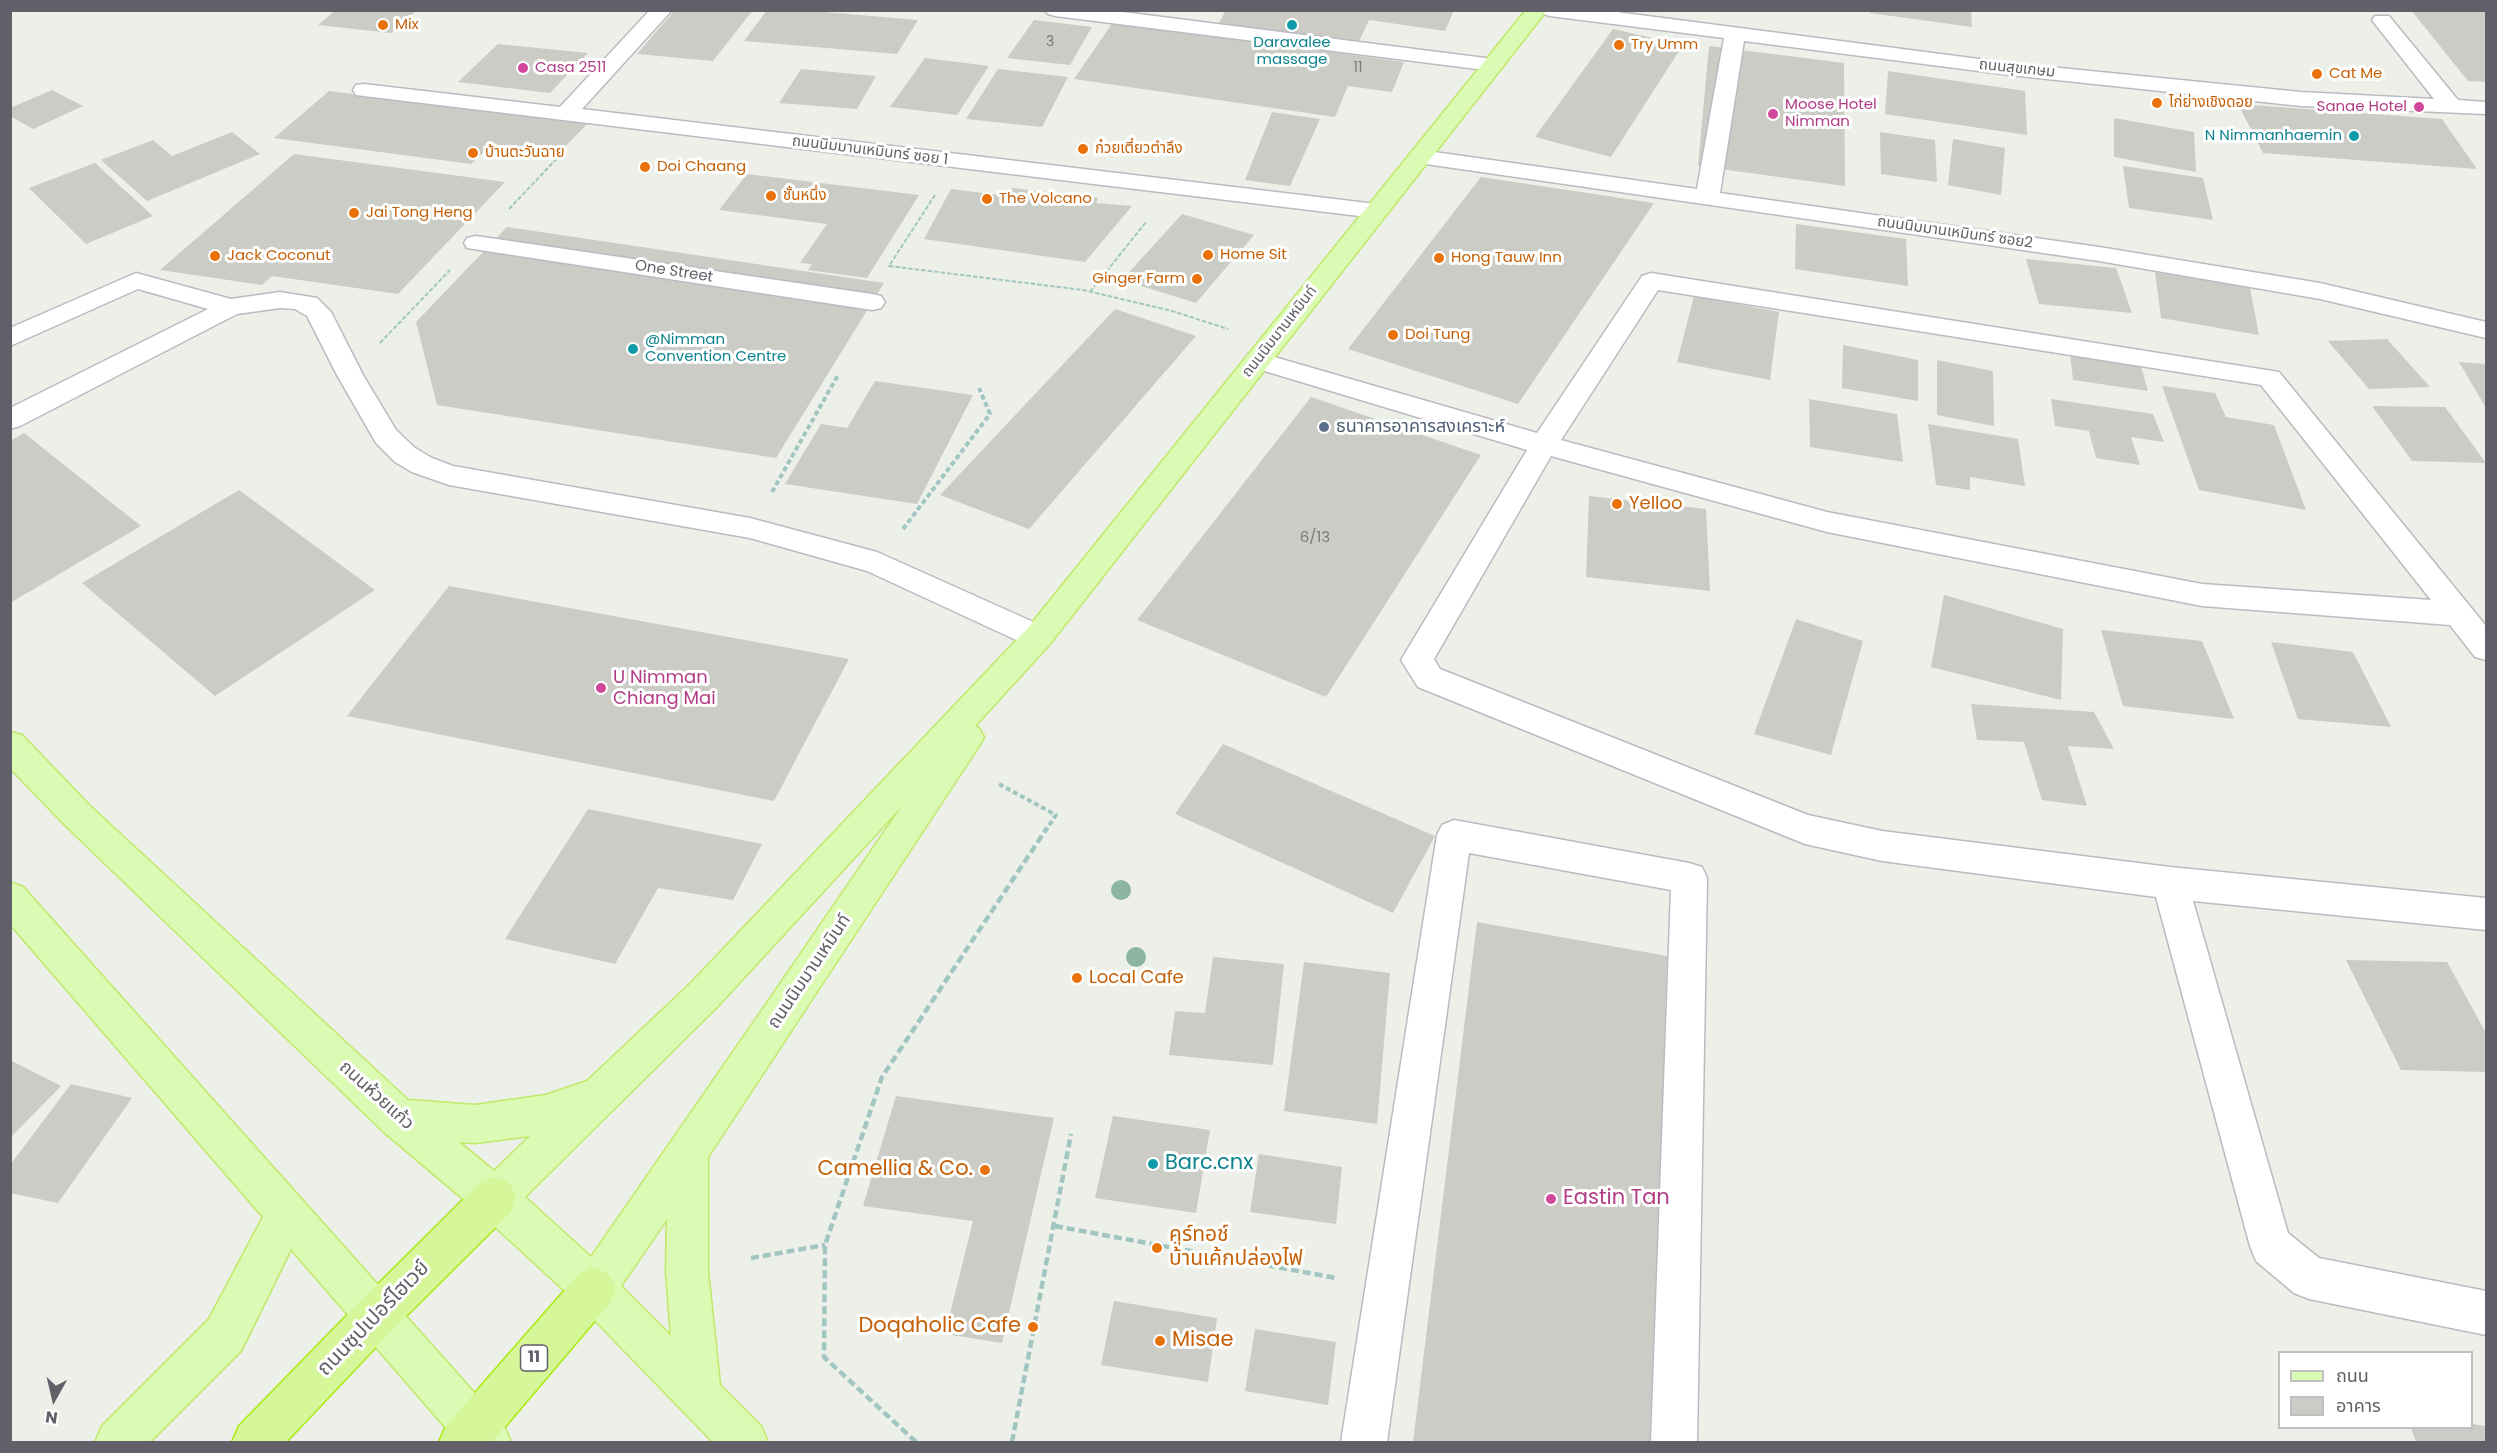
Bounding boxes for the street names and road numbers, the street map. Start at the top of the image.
street label: ถนนสุขเกษม [1978,56,2056,82]
street label: ถนนนิมมานเหมินทร์ ซอย 1 [791,132,949,170]
street label: ถนนนิมมานเหมินทร์ ซอย2 [1876,213,2034,253]
street label: One Street [634,257,714,287]
street label: ถนนนิมมานเหมินท์ [1239,283,1321,381]
street label: ถนนนิมมานเหมินท์ [764,911,856,1033]
street label: ถนนห้วยแก้ว [334,1057,418,1135]
street label: ถนนซุปเปอร์ไฮเวย์ [313,1256,435,1382]
road number: 11 [520,1345,548,1371]

